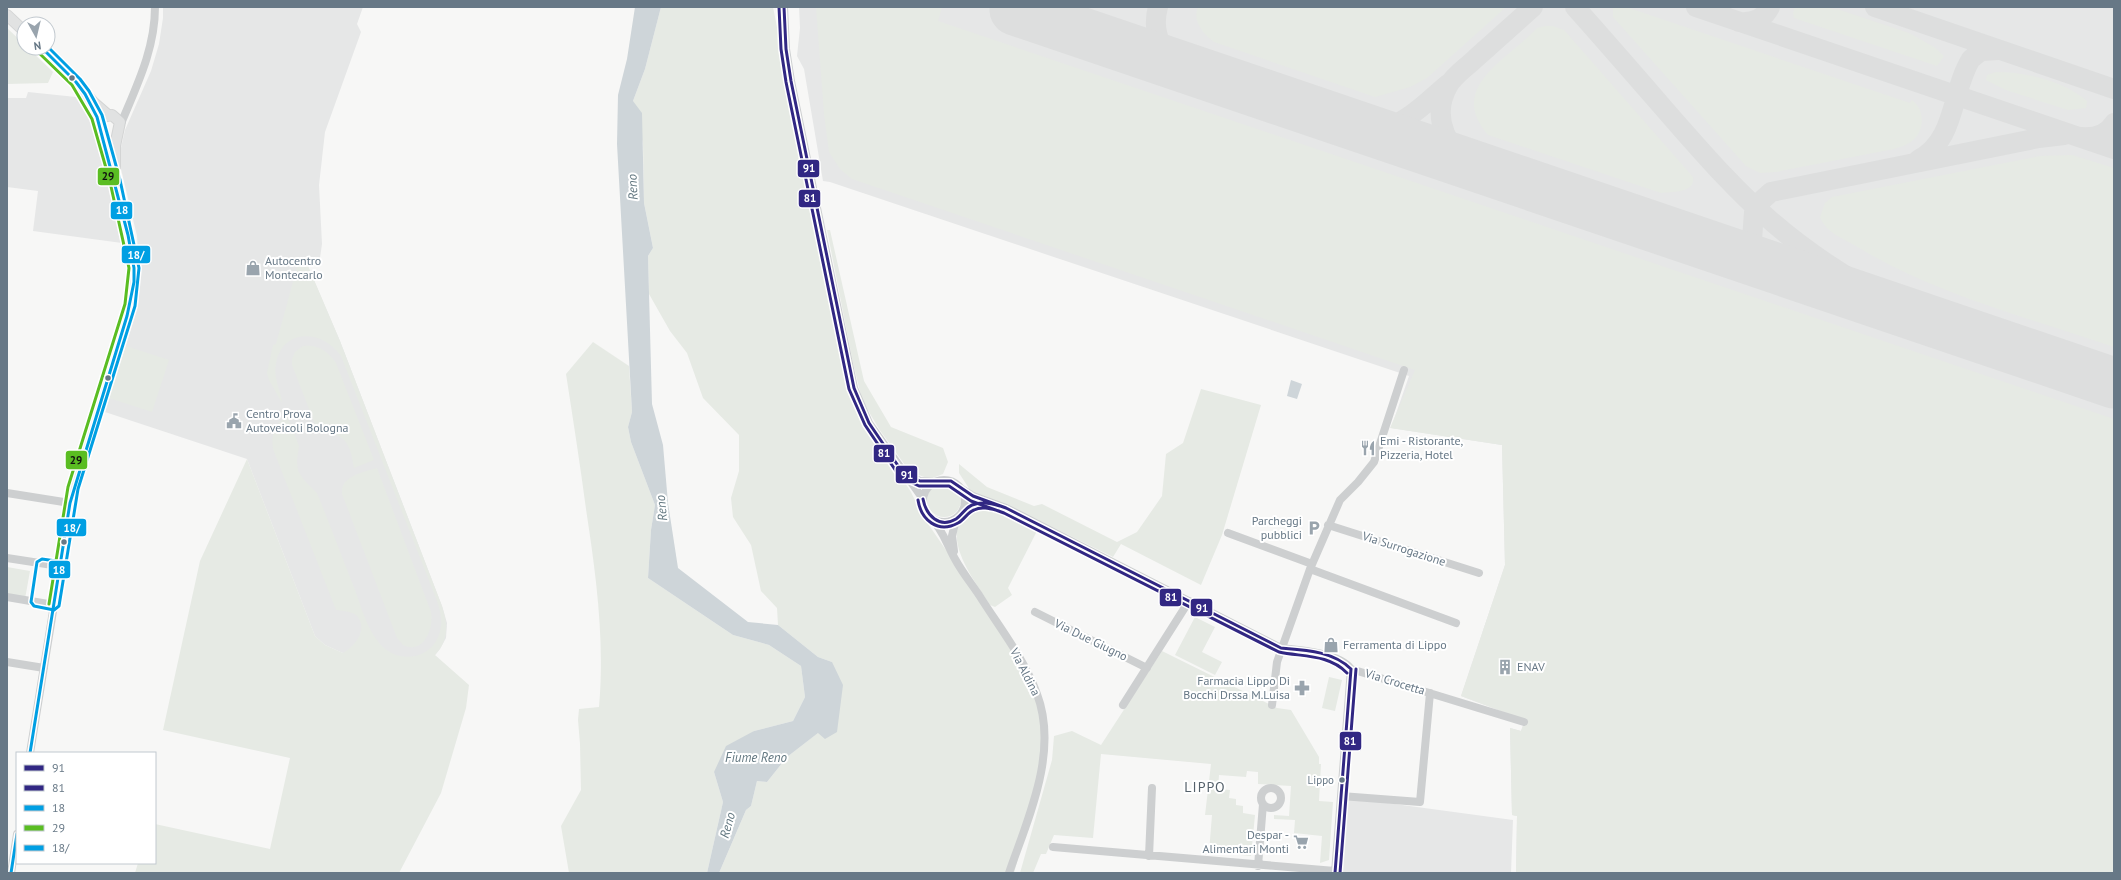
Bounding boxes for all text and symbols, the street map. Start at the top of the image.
north arrow [16,16,56,56]
text: N [33,38,42,53]
unlabelled marker [67,73,77,83]
line badge: 91 [797,159,820,178]
text: 91 [803,161,815,175]
line badge: 29 [97,167,120,186]
text: 29 [102,169,114,183]
water label: Reno [623,173,642,200]
line badge: 81 [798,189,821,208]
text: 81 [804,191,816,205]
line badge: 18 [110,201,133,220]
text: 18 [116,203,128,217]
line badge: 18/ [121,245,151,264]
text: 18/ [128,248,145,262]
place label: Autocentro Montecarlo [265,253,323,282]
shop icon: Autocentro Montecarlo [244,259,262,277]
unlabelled marker [103,373,113,383]
place label: Centro Prova Autoveicoli Bologna [246,406,349,435]
public building icon: Centro Prova Autoveicoli Bologna [225,412,243,430]
place label: Emi - Ristorante, Pizzeria, Hotel [1380,433,1464,462]
restaurant icon: Emi - Ristorante, Pizzeria, Hotel [1359,439,1377,457]
line badge: 81 [873,444,895,463]
text: 81 [878,446,890,460]
line badge: 29 [65,450,88,470]
text: 29 [70,453,82,467]
line badge: 91 [895,465,918,484]
text: 91 [901,468,913,482]
water label: Reno [652,494,671,522]
place label: Parcheggi pubblici [1252,513,1302,542]
line badge: 18/ [56,518,87,537]
parking icon: Parcheggi pubblici [1305,519,1323,537]
text: 18/ [64,521,81,535]
street label: Via Surrogazione [1360,528,1448,569]
unlabelled marker [59,537,69,547]
line badge: 18 [48,560,71,579]
text: 18 [53,563,65,577]
line badge: 81 [1159,588,1182,607]
text: 81 [1165,590,1177,604]
line badge: 91 [1190,598,1213,617]
text: 91 [1196,601,1208,615]
street label: Via Due Giugno [1051,615,1130,664]
shop icon: Ferramenta di Lippo [1322,636,1340,654]
place label: Ferramenta di Lippo [1343,637,1447,652]
street label: Via Aldina [1007,645,1044,698]
building icon: ENAV [1496,658,1514,676]
place label: ENAV [1517,659,1545,674]
street label: Via Crocetta [1363,665,1427,698]
place label: Farmacia Lippo Di Bocchi Drssa M.Luisa [1183,673,1290,702]
pharmacy icon: Farmacia Lippo Di Bocchi Drssa M.Luisa [1293,679,1311,697]
line badge: 81 [1339,731,1362,751]
text: 81 [1344,734,1356,748]
water label: Fiume Reno [725,749,787,766]
legend [16,752,156,864]
text: 91 [52,760,65,775]
place label: Lippo [1308,773,1334,787]
marker: Lippo [1337,775,1347,785]
district label: LIPPO [1184,778,1226,796]
text: 81 [52,780,65,795]
text: 18 [52,800,65,815]
water label: Reno [716,810,739,840]
text: 29 [52,820,65,835]
place label: Despar - Alimentari Monti [1203,827,1289,856]
supermarket icon: Despar - Alimentari Monti [1292,833,1310,851]
text: 18/ [52,840,70,855]

